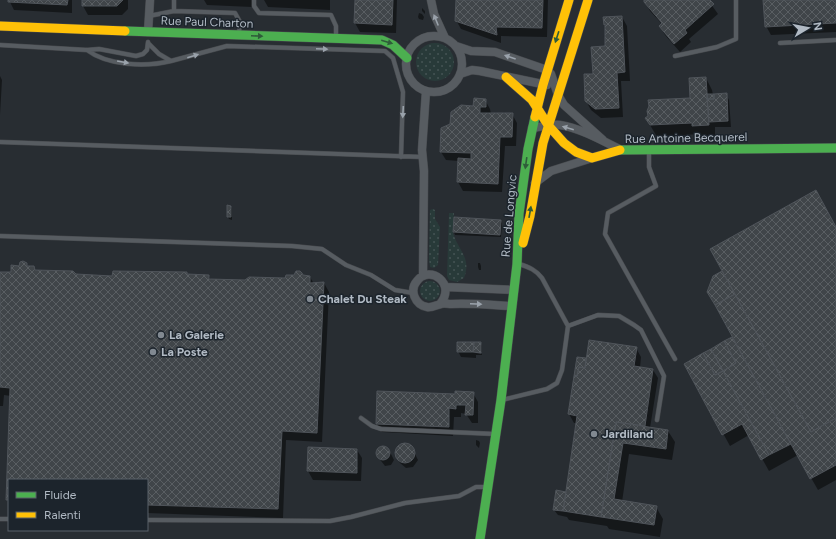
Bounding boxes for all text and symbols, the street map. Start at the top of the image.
north arrow [788,8,828,48]
street label: Rue Paul Charton [160,13,254,31]
one-way arrow [433,13,439,25]
text: N [810,21,824,32]
one-way arrow [251,32,263,39]
one-way arrow [554,32,560,44]
one-way arrow [381,39,393,45]
one-way arrow [316,45,328,52]
one-way arrow [188,53,200,59]
one-way arrow [504,54,516,60]
one-way arrow [117,60,129,66]
one-way arrow [399,106,406,118]
one-way arrow [562,125,574,131]
street label: Rue Antoine Becquerel [624,130,748,146]
one-way arrow [523,157,529,169]
street label: Rue de Longvic [498,174,520,258]
one-way arrow [528,206,534,219]
place label: Chalet Du Steak [318,292,407,306]
marker: Chalet Du Steak [305,294,315,304]
one-way arrow [470,301,482,308]
place label: La Galerie [169,328,224,342]
marker: La Galerie [156,330,166,340]
place label: La Poste [161,345,208,359]
marker: La Poste [148,347,158,357]
place label: Jardiland [602,427,653,441]
marker: Jardiland [589,429,599,439]
legend [8,479,148,531]
text: Fluide [44,488,77,502]
text: Ralenti [44,508,81,522]

